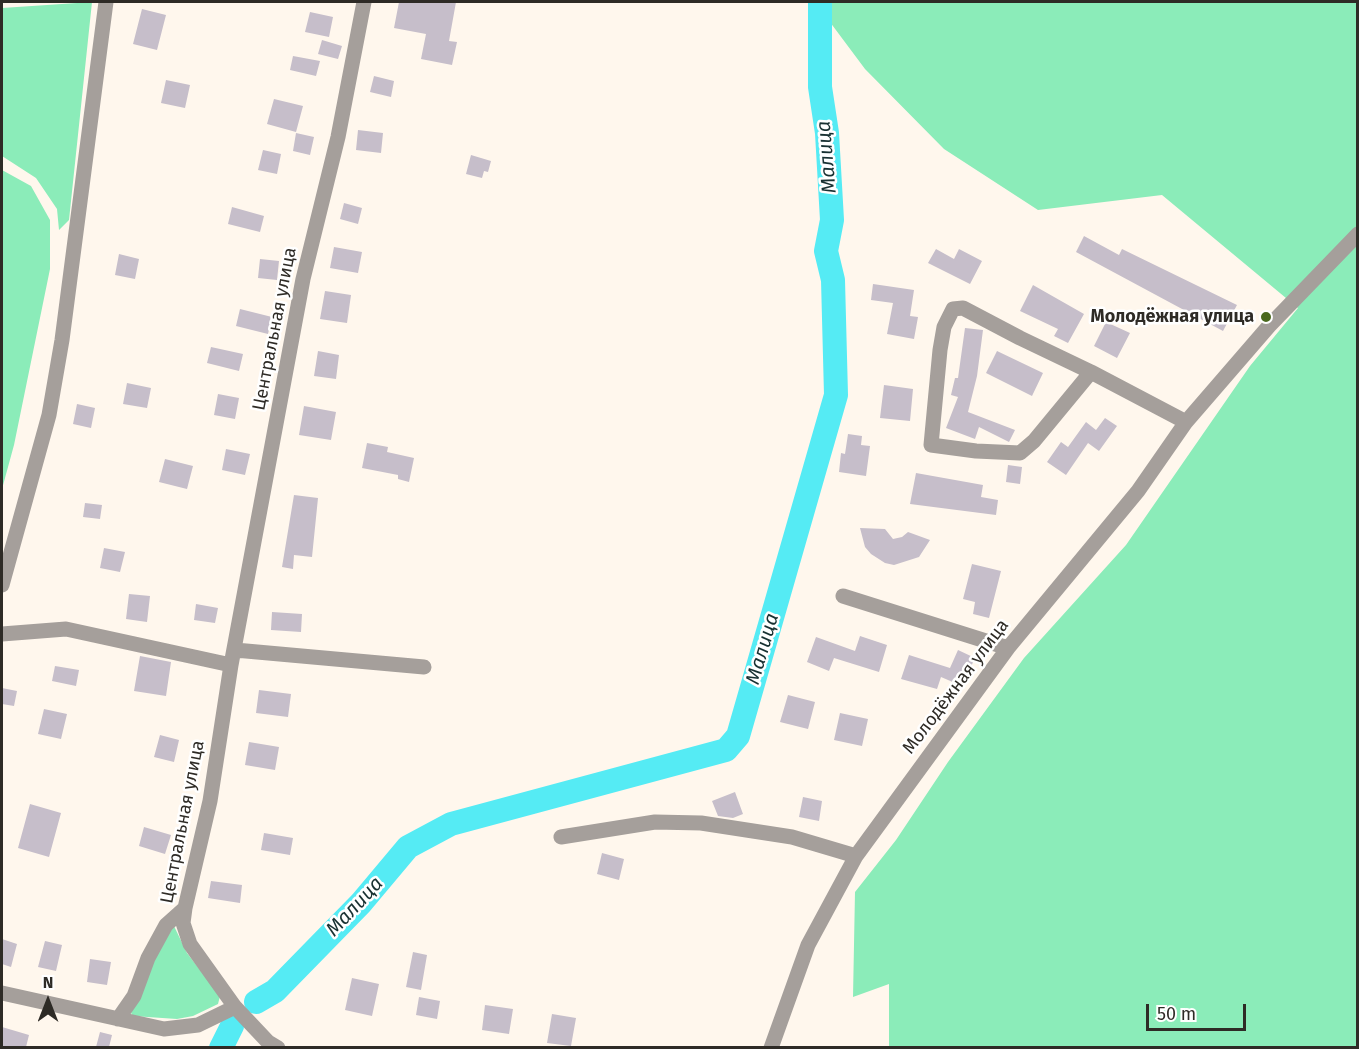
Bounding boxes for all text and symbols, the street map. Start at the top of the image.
water label: Малица [812,120,842,194]
street label: Центральная улица [249,246,301,412]
place label: Молодёжная улица [1090,306,1254,328]
marker: Молодёжная улица [1259,310,1273,324]
water label: Малица [741,611,785,687]
street label: Молодёжная улица [898,615,1014,759]
street label: Центральная улица [157,739,209,905]
water label: Малица [321,872,389,942]
north arrow [18,971,78,1031]
text: N [43,973,53,992]
scale bar [1149,992,1250,1030]
text: 50 m [1157,1003,1196,1025]

